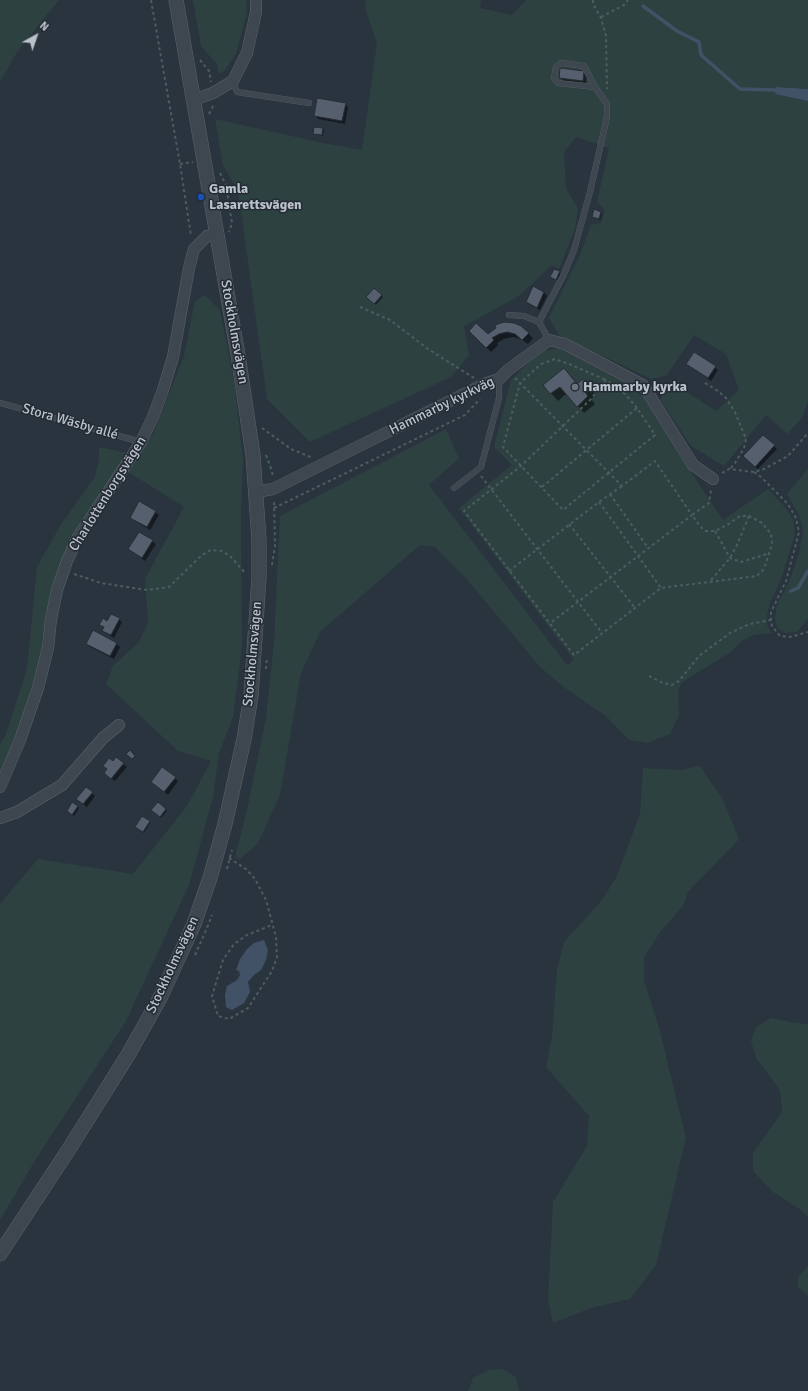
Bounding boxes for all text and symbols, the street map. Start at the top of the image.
north arrow [16,16,56,56]
text: N [37,19,51,34]
place label: Gamla Lasarettsvägen [209,181,302,214]
marker: Gamla Lasarettsvägen [196,192,206,202]
street label: Stockholmsvägen [217,279,251,385]
street label: Hammarby kyrkväg [387,373,497,439]
place label: Hammarby kyrka [583,379,687,395]
marker: Hammarby kyrka [570,382,580,392]
street label: Stora Wäsby allé [20,400,120,444]
street label: Charlottenborgsvägen [66,433,150,555]
street label: Stockholmsvägen [240,601,266,707]
street label: Stockholmsvägen [143,914,203,1016]

